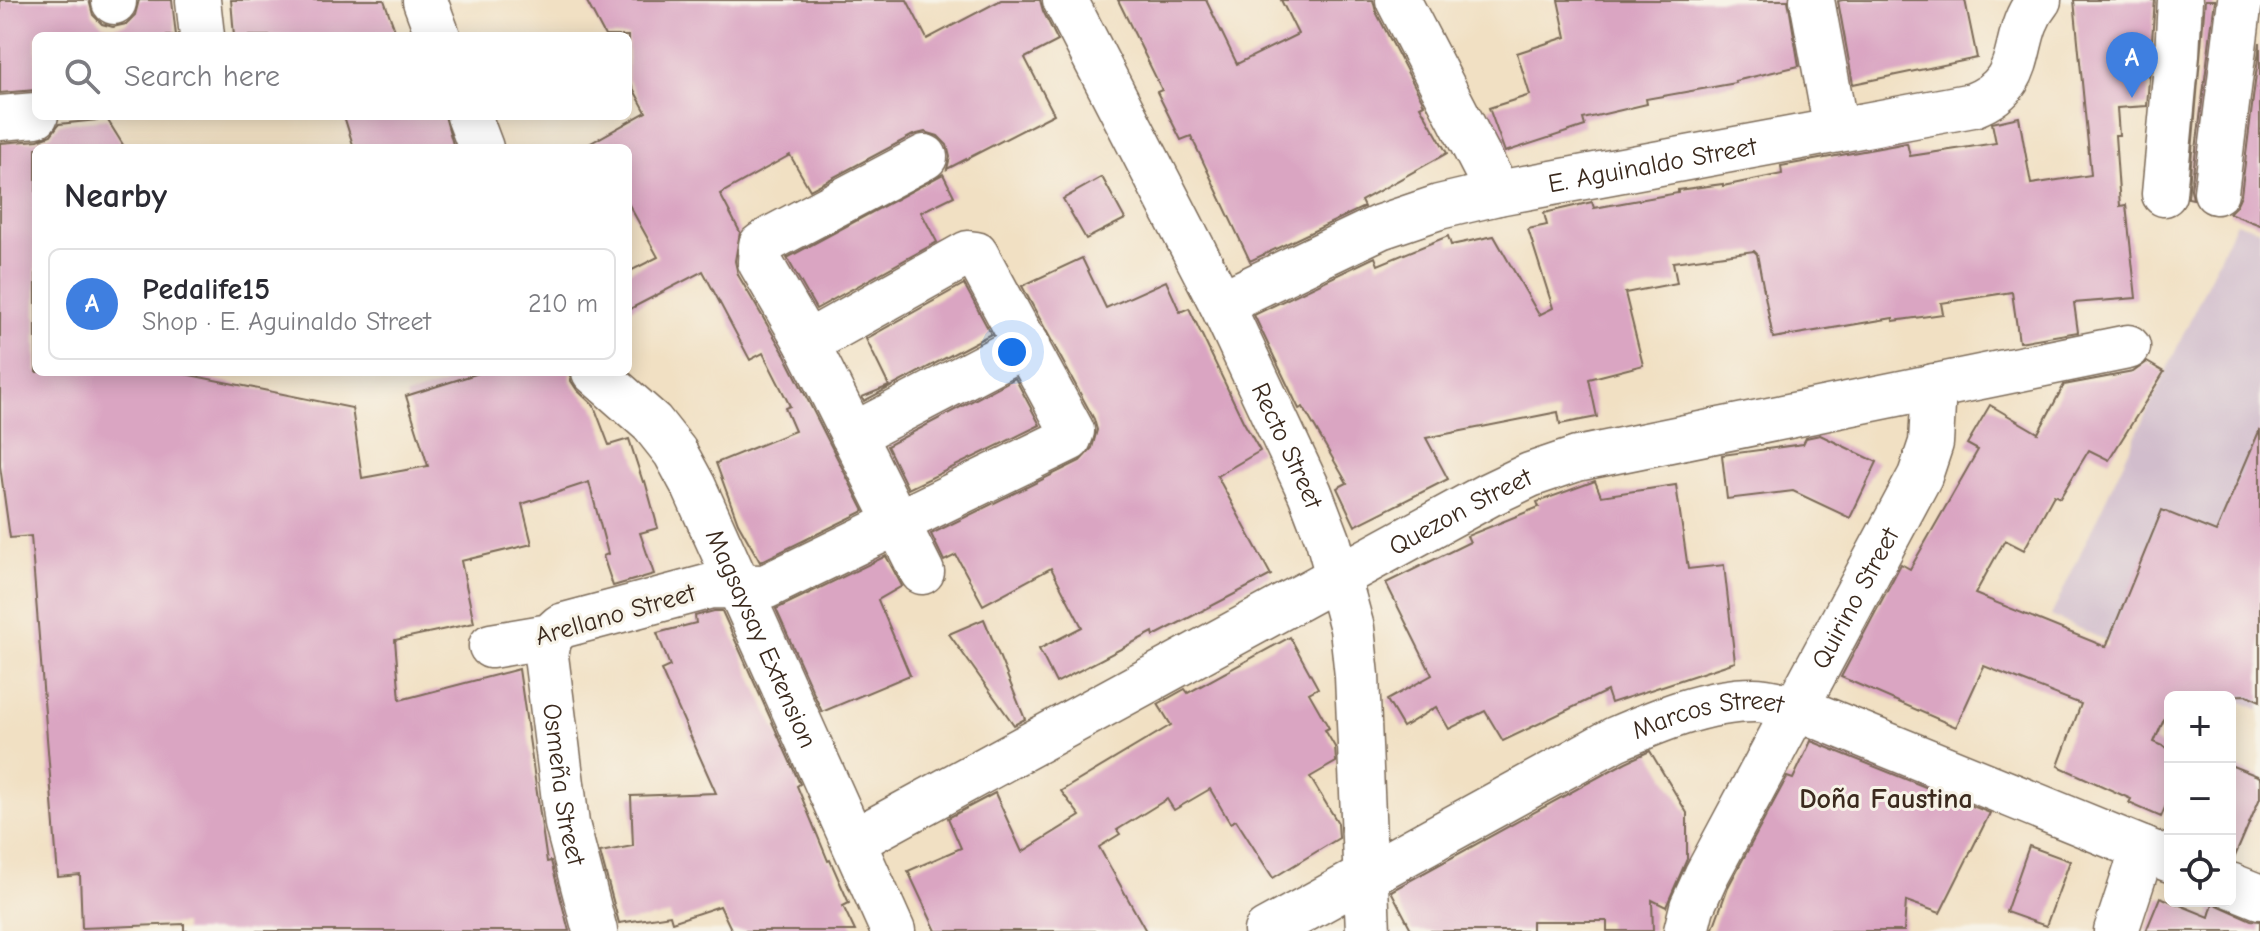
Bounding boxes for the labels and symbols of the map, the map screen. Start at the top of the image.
pin: A [2106,32,2158,98]
street label: E. Aguinaldo Street [1546,131,1761,199]
your location [992,332,1032,372]
street label: Recto Street [1245,378,1329,514]
street label: Quezon Street [1384,462,1538,562]
street label: Quirino Street [1806,521,1906,674]
street label: Magsaysay Extension [699,525,823,753]
street label: Arellano Street [532,577,700,652]
street label: Marcos Street [1628,686,1788,746]
street label: Osmeña Street [536,702,592,870]
district label: Doña Faustina [1799,783,1973,815]

